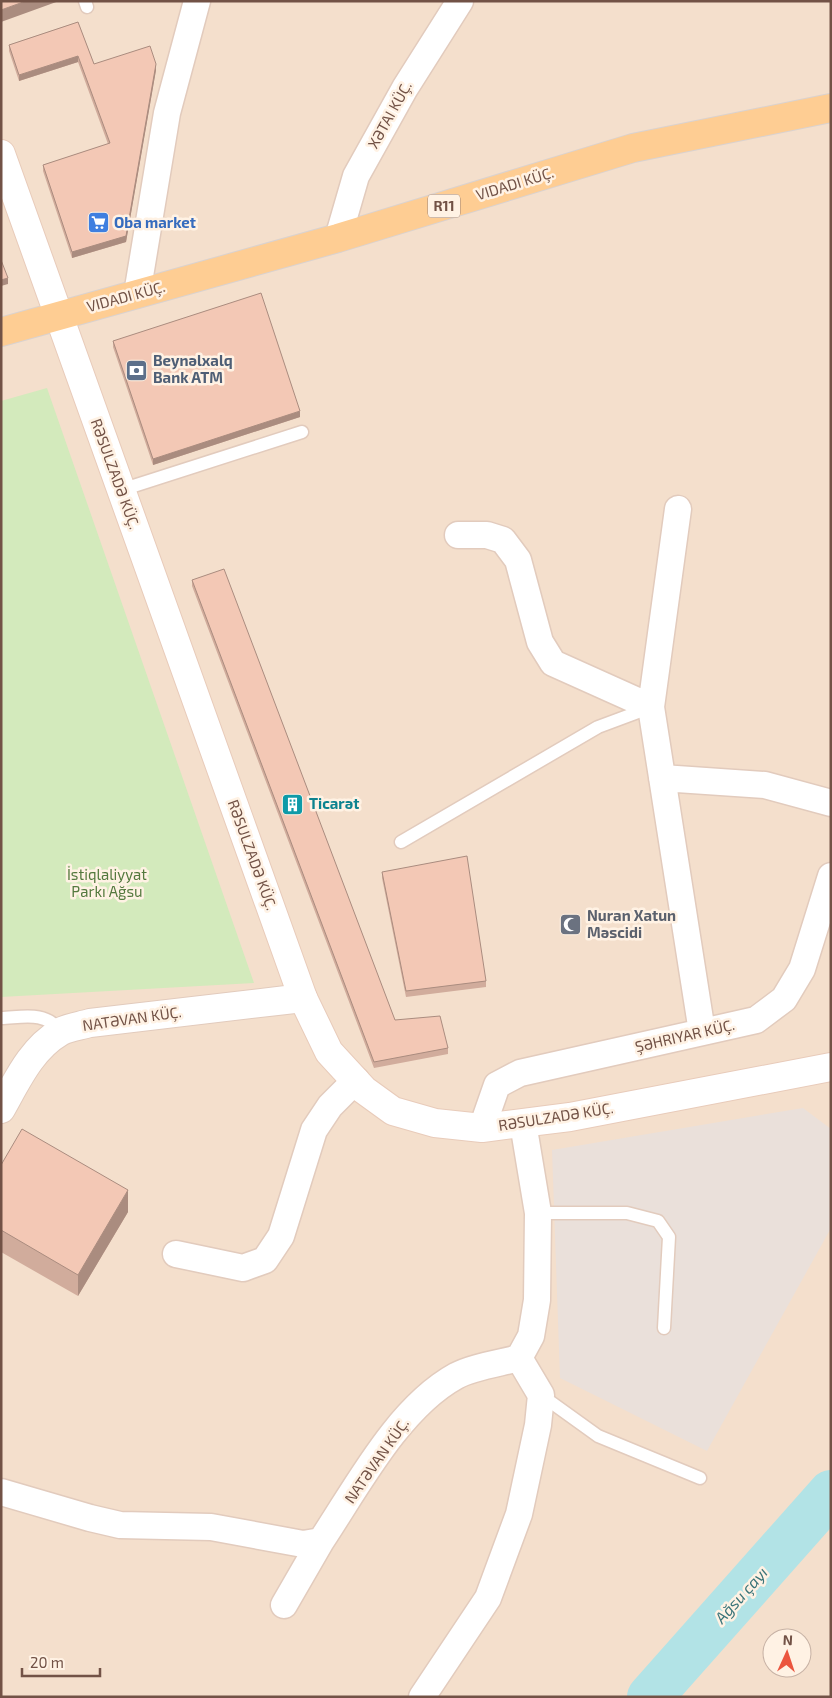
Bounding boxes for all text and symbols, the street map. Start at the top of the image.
street label: XƏTAI KÜÇ. [363,78,416,152]
street label: VIDADI KÜÇ. [474,163,556,204]
road number: R11 [428,195,460,218]
supermarket icon: Oba market [86,211,110,235]
place label: Oba market [114,213,196,231]
street label: VIDADI KÜÇ. [85,277,167,316]
place label: Beynəlxalq Bank ATM [153,351,233,386]
bank icon: Beynəlxalq Bank ATM [125,358,149,382]
street label: RƏSULZADƏ KÜÇ. [87,416,144,532]
building icon: Ticarət [281,792,305,816]
place label: Ticarət [309,794,359,812]
street label: RƏSULZADƏ KÜÇ. [224,797,281,913]
park label: İstiqlaliyyat Parkı Ağsu [67,865,147,900]
place label: Nuran Xatun Məscidi [587,906,676,941]
mosque icon: Nuran Xatun Məscidi [559,913,583,937]
street label: NATƏVAN KÜÇ. [81,1002,183,1035]
street label: ŞƏHRIYAR KÜÇ. [633,1015,737,1056]
street label: RƏSULZADƏ KÜÇ. [497,1098,615,1135]
street label: NATƏVAN KÜÇ. [340,1414,413,1507]
water label: Ağsu çayı [710,1563,772,1628]
north arrow [762,1628,812,1678]
text: N [782,1631,793,1648]
scale bar [22,1646,100,1678]
text: 20 m [30,1653,64,1671]

